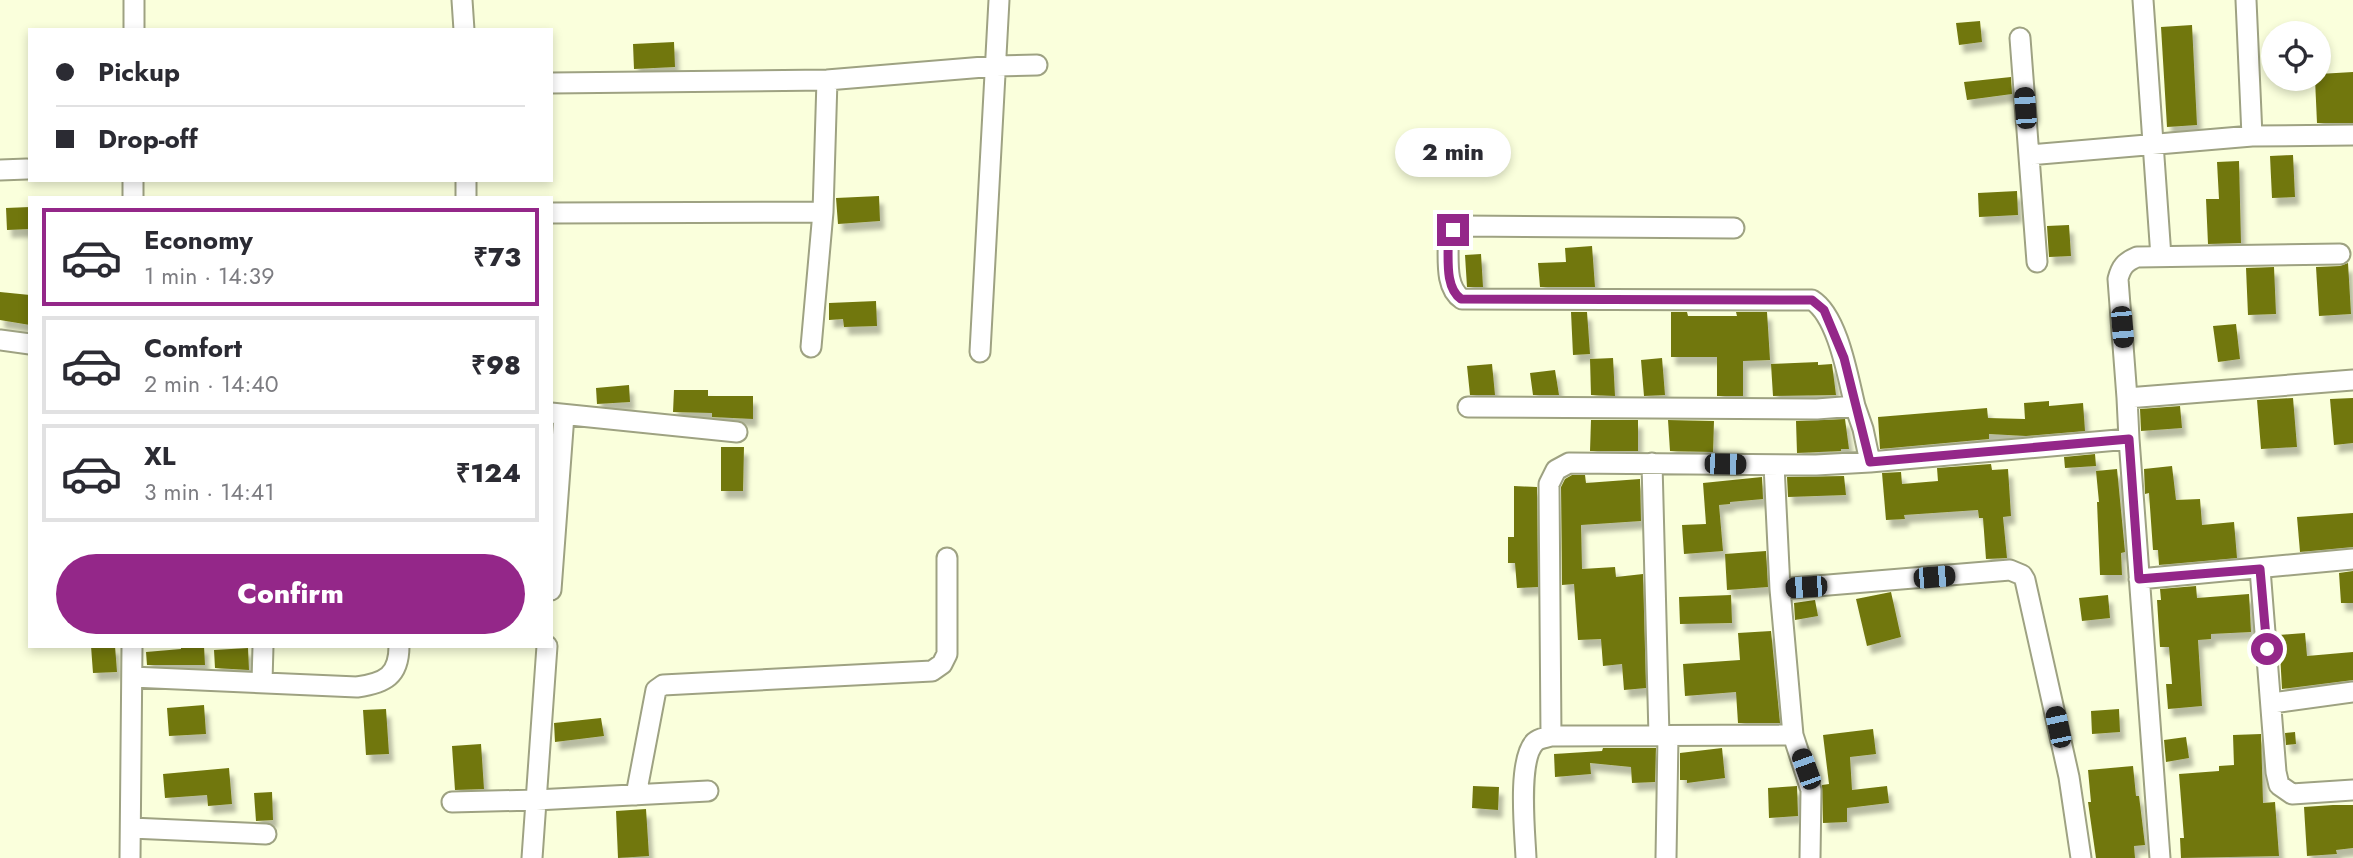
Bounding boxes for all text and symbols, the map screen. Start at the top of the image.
map controls [2261,21,2331,91]
button: locate [2261,21,2331,91]
text: Pickup [98,53,180,91]
car [2014,86,2037,130]
text: Drop-off [98,120,198,158]
callout: 2 min [1395,128,1511,177]
text: 2 min [1422,135,1484,169]
route end [1437,214,1469,246]
text: Economy [144,221,253,259]
icon: car [60,226,123,289]
text: ₹73 [473,238,521,276]
text: 1 min · 14:39 [144,259,274,293]
car [2110,305,2135,349]
text: Comfort [144,329,242,367]
icon: car [60,334,123,397]
text: ₹98 [471,346,521,384]
text: 2 min · 14:40 [144,367,279,401]
text: XL [144,437,176,475]
icon: car [60,442,123,505]
car [1704,453,1747,475]
text: ₹124 [456,454,521,492]
text: 3 min · 14:41 [144,475,275,509]
button: Confirm [56,554,525,634]
car [1913,565,1956,589]
car [1785,575,1828,599]
route start [2251,633,2283,665]
car [2044,704,2073,750]
car [1789,746,1824,792]

